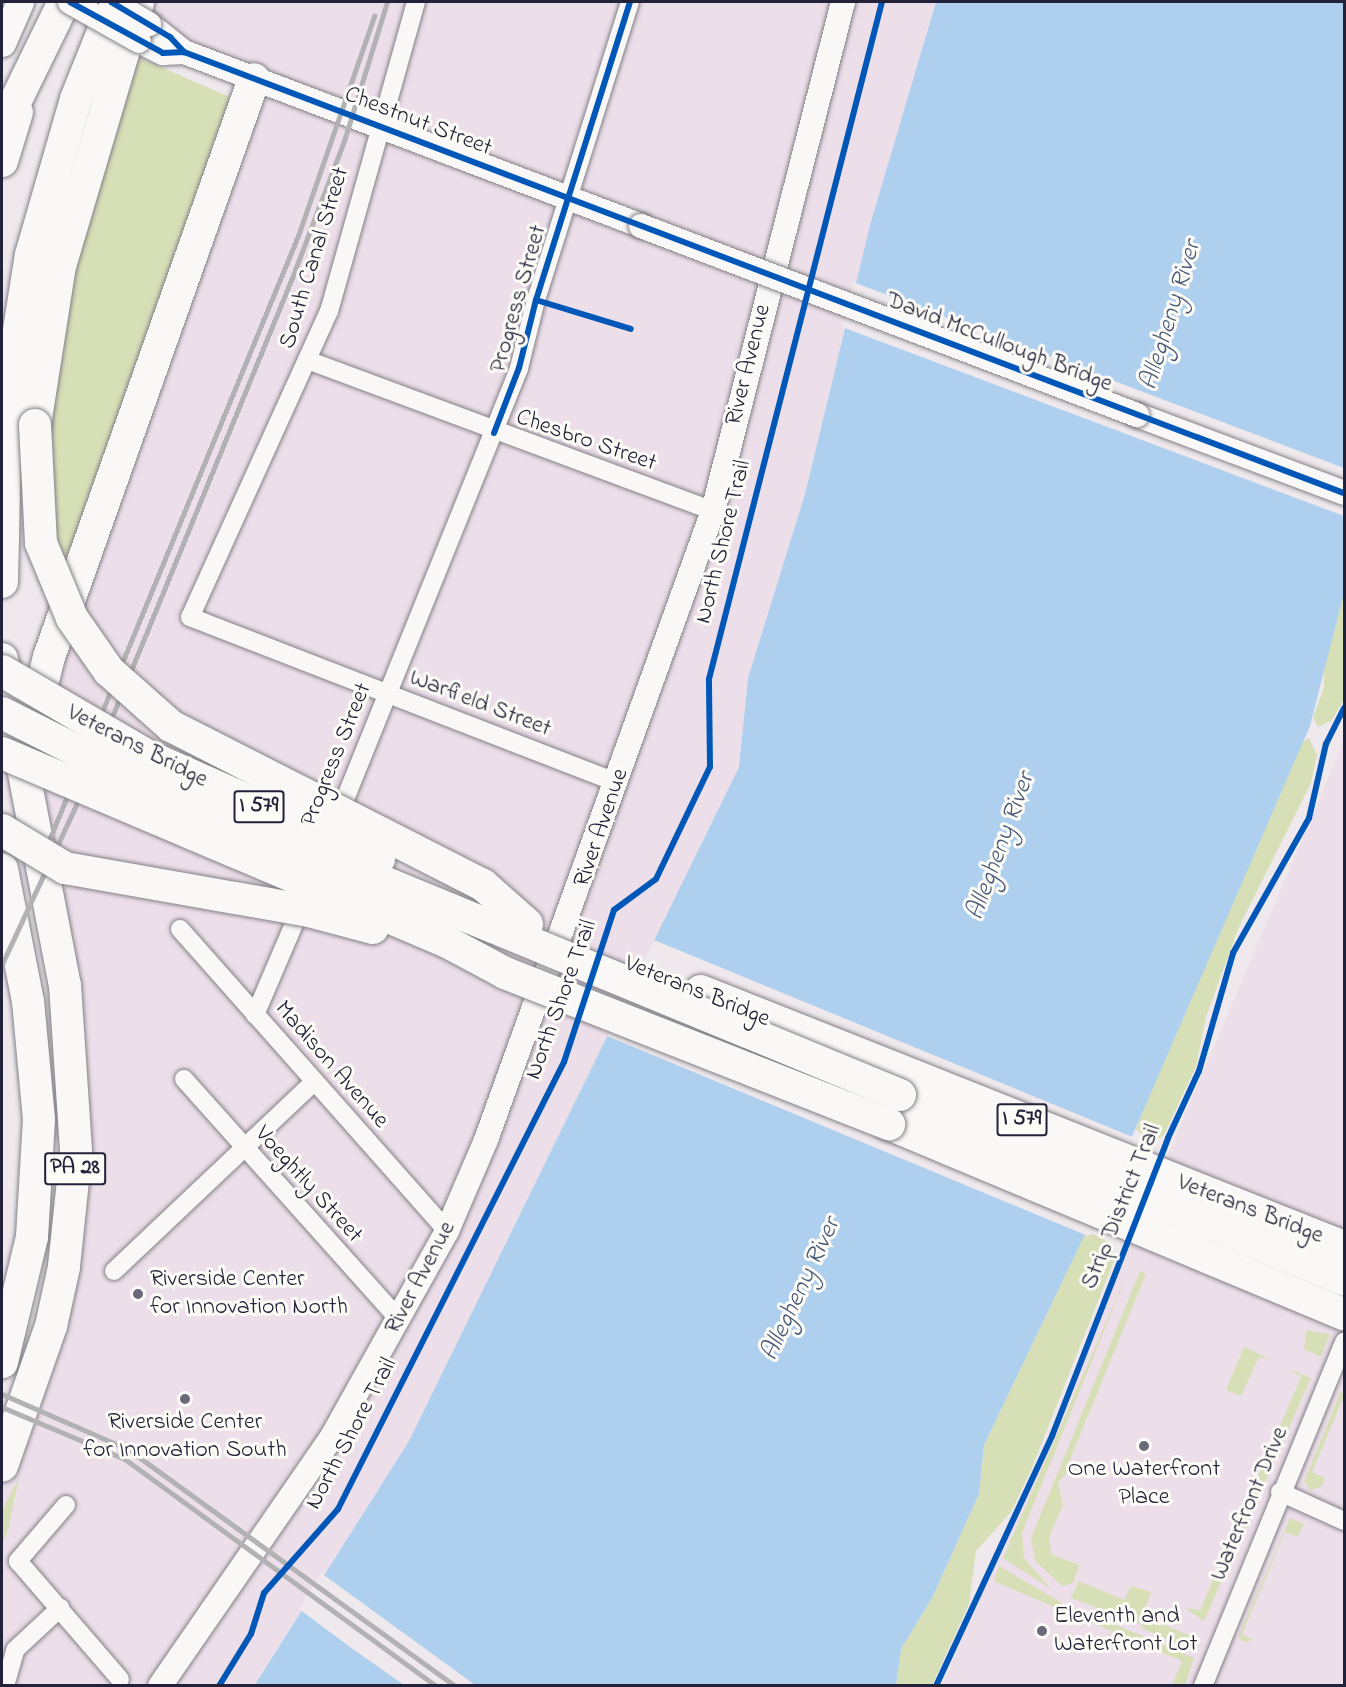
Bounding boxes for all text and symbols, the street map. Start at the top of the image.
street label: Chestnut Street [340,81,496,163]
street label: South Canal Street [274,164,356,352]
street label: Progress Street [484,222,554,376]
water label: Allegheny River [1135,238,1209,394]
street label: David McCullough Bridge [882,287,1116,399]
street label: River Avenue [720,302,778,428]
street label: Chesbro Street [512,404,660,478]
street label: North Shore Trail [690,457,758,627]
street label: Warfield Street [405,664,555,744]
street label: Progress Street [295,679,379,831]
street label: Veterans Bridge [62,699,212,795]
street label: River Avenue [568,765,636,891]
water label: Allegheny River [961,769,1043,925]
road number: I 579 [234,788,284,826]
street label: North Shore Trail [520,916,604,1084]
street label: Veterans Bridge [620,950,774,1034]
street label: Madison Avenue [268,995,394,1135]
road number: I 579 [996,1101,1048,1139]
street label: Voeghtly Street [248,1120,368,1250]
street label: Strip District Trail [1076,1120,1168,1294]
road number: PA 28 [44,1150,106,1188]
street label: Veterans Bridge [1173,1169,1327,1251]
water label: Allegheny River [755,1213,849,1367]
street label: River Avenue [379,1217,463,1339]
place label: Riverside Center for Innovation North [150,1266,348,1322]
marker: Riverside Center for Innovation North [131,1287,145,1301]
street label: North Shore Trail [300,1353,404,1515]
marker: Riverside Center for Innovation South [178,1392,192,1406]
place label: Riverside Center for Innovation South [83,1409,287,1465]
street label: Waterfront Drive [1205,1423,1295,1585]
marker: One Waterfront Place [1137,1439,1151,1453]
place label: One Waterfront Place [1068,1456,1220,1512]
place label: Eleventh and Waterfront Lot [1054,1603,1197,1659]
marker: Eleventh and Waterfront Lot [1035,1624,1049,1638]

